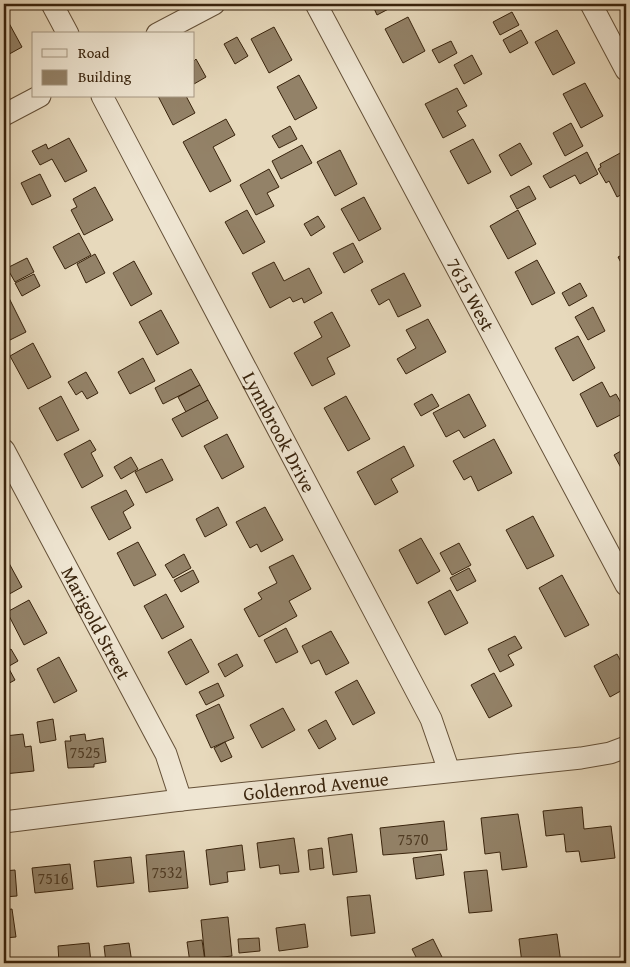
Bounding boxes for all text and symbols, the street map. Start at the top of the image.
legend [32,32,195,98]
text: Road [78,42,109,63]
text: Building [78,66,132,87]
street label: 7615 West [440,253,502,336]
street label: Lynnbrook Drive [236,367,323,498]
street label: Marigold Street [54,561,138,685]
house number: 7525 [70,740,100,764]
street label: Goldenrod Avenue [242,764,390,807]
house number: 7570 [398,827,429,851]
house number: 7532 [152,860,182,884]
house number: 7516 [38,866,69,890]

